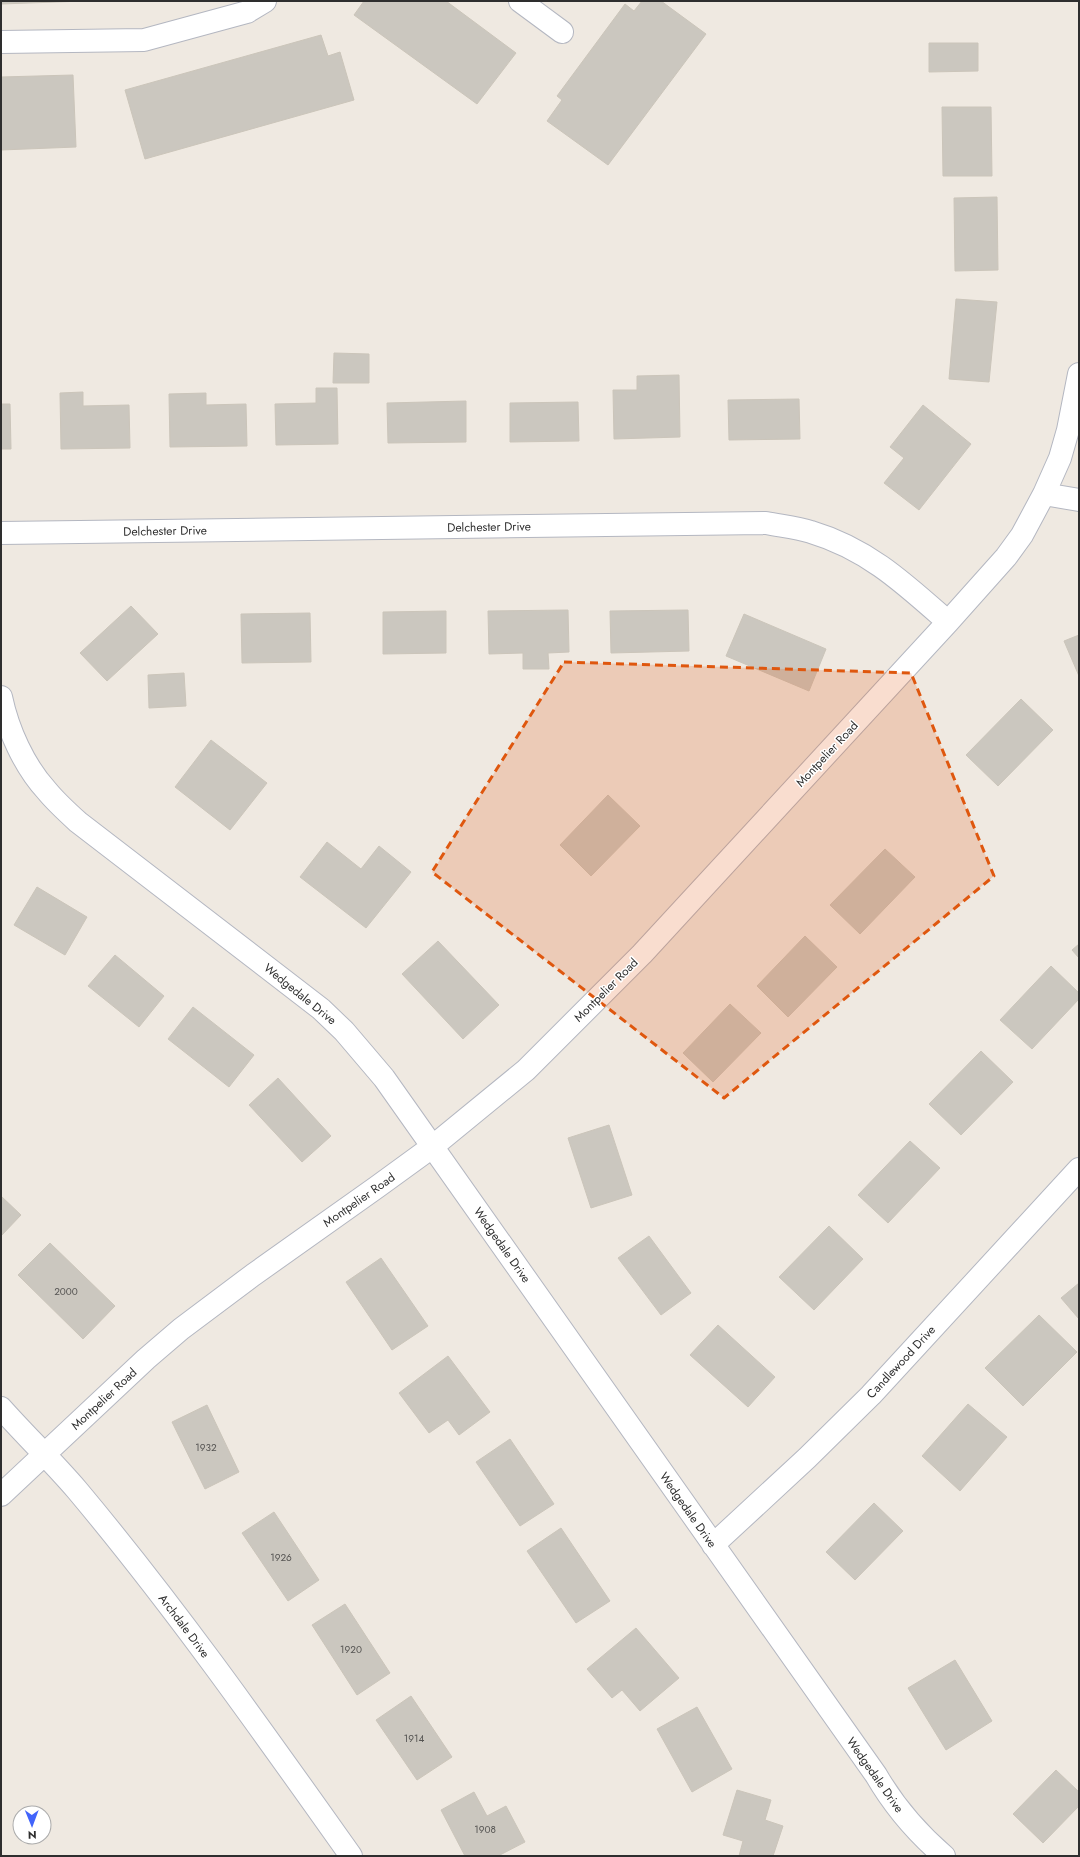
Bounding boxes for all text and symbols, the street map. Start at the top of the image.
street label: Delchester Drive [447,517,531,537]
street label: Delchester Drive [123,521,207,541]
street label: Montpelier Road [792,717,862,791]
street label: Montpelier Road [570,954,642,1026]
street label: Wedgedale Drive [260,959,340,1029]
street label: Montpelier Road [319,1168,399,1232]
street label: Wedgedale Drive [469,1203,535,1287]
house number: 2000 [54,1284,78,1299]
street label: Candlewood Drive [862,1321,940,1403]
street label: Montpelier Road [67,1364,141,1434]
house number: 1932 [195,1440,217,1455]
street label: Wedgedale Drive [655,1468,721,1552]
house number: 1926 [270,1550,292,1565]
street label: Archdale Drive [154,1590,214,1662]
house number: 1920 [340,1642,362,1657]
house number: 1914 [404,1731,424,1746]
street label: Wedgedale Drive [842,1733,908,1817]
north arrow [12,1805,52,1845]
house number: 1908 [474,1822,496,1837]
text: N [28,1827,37,1843]

